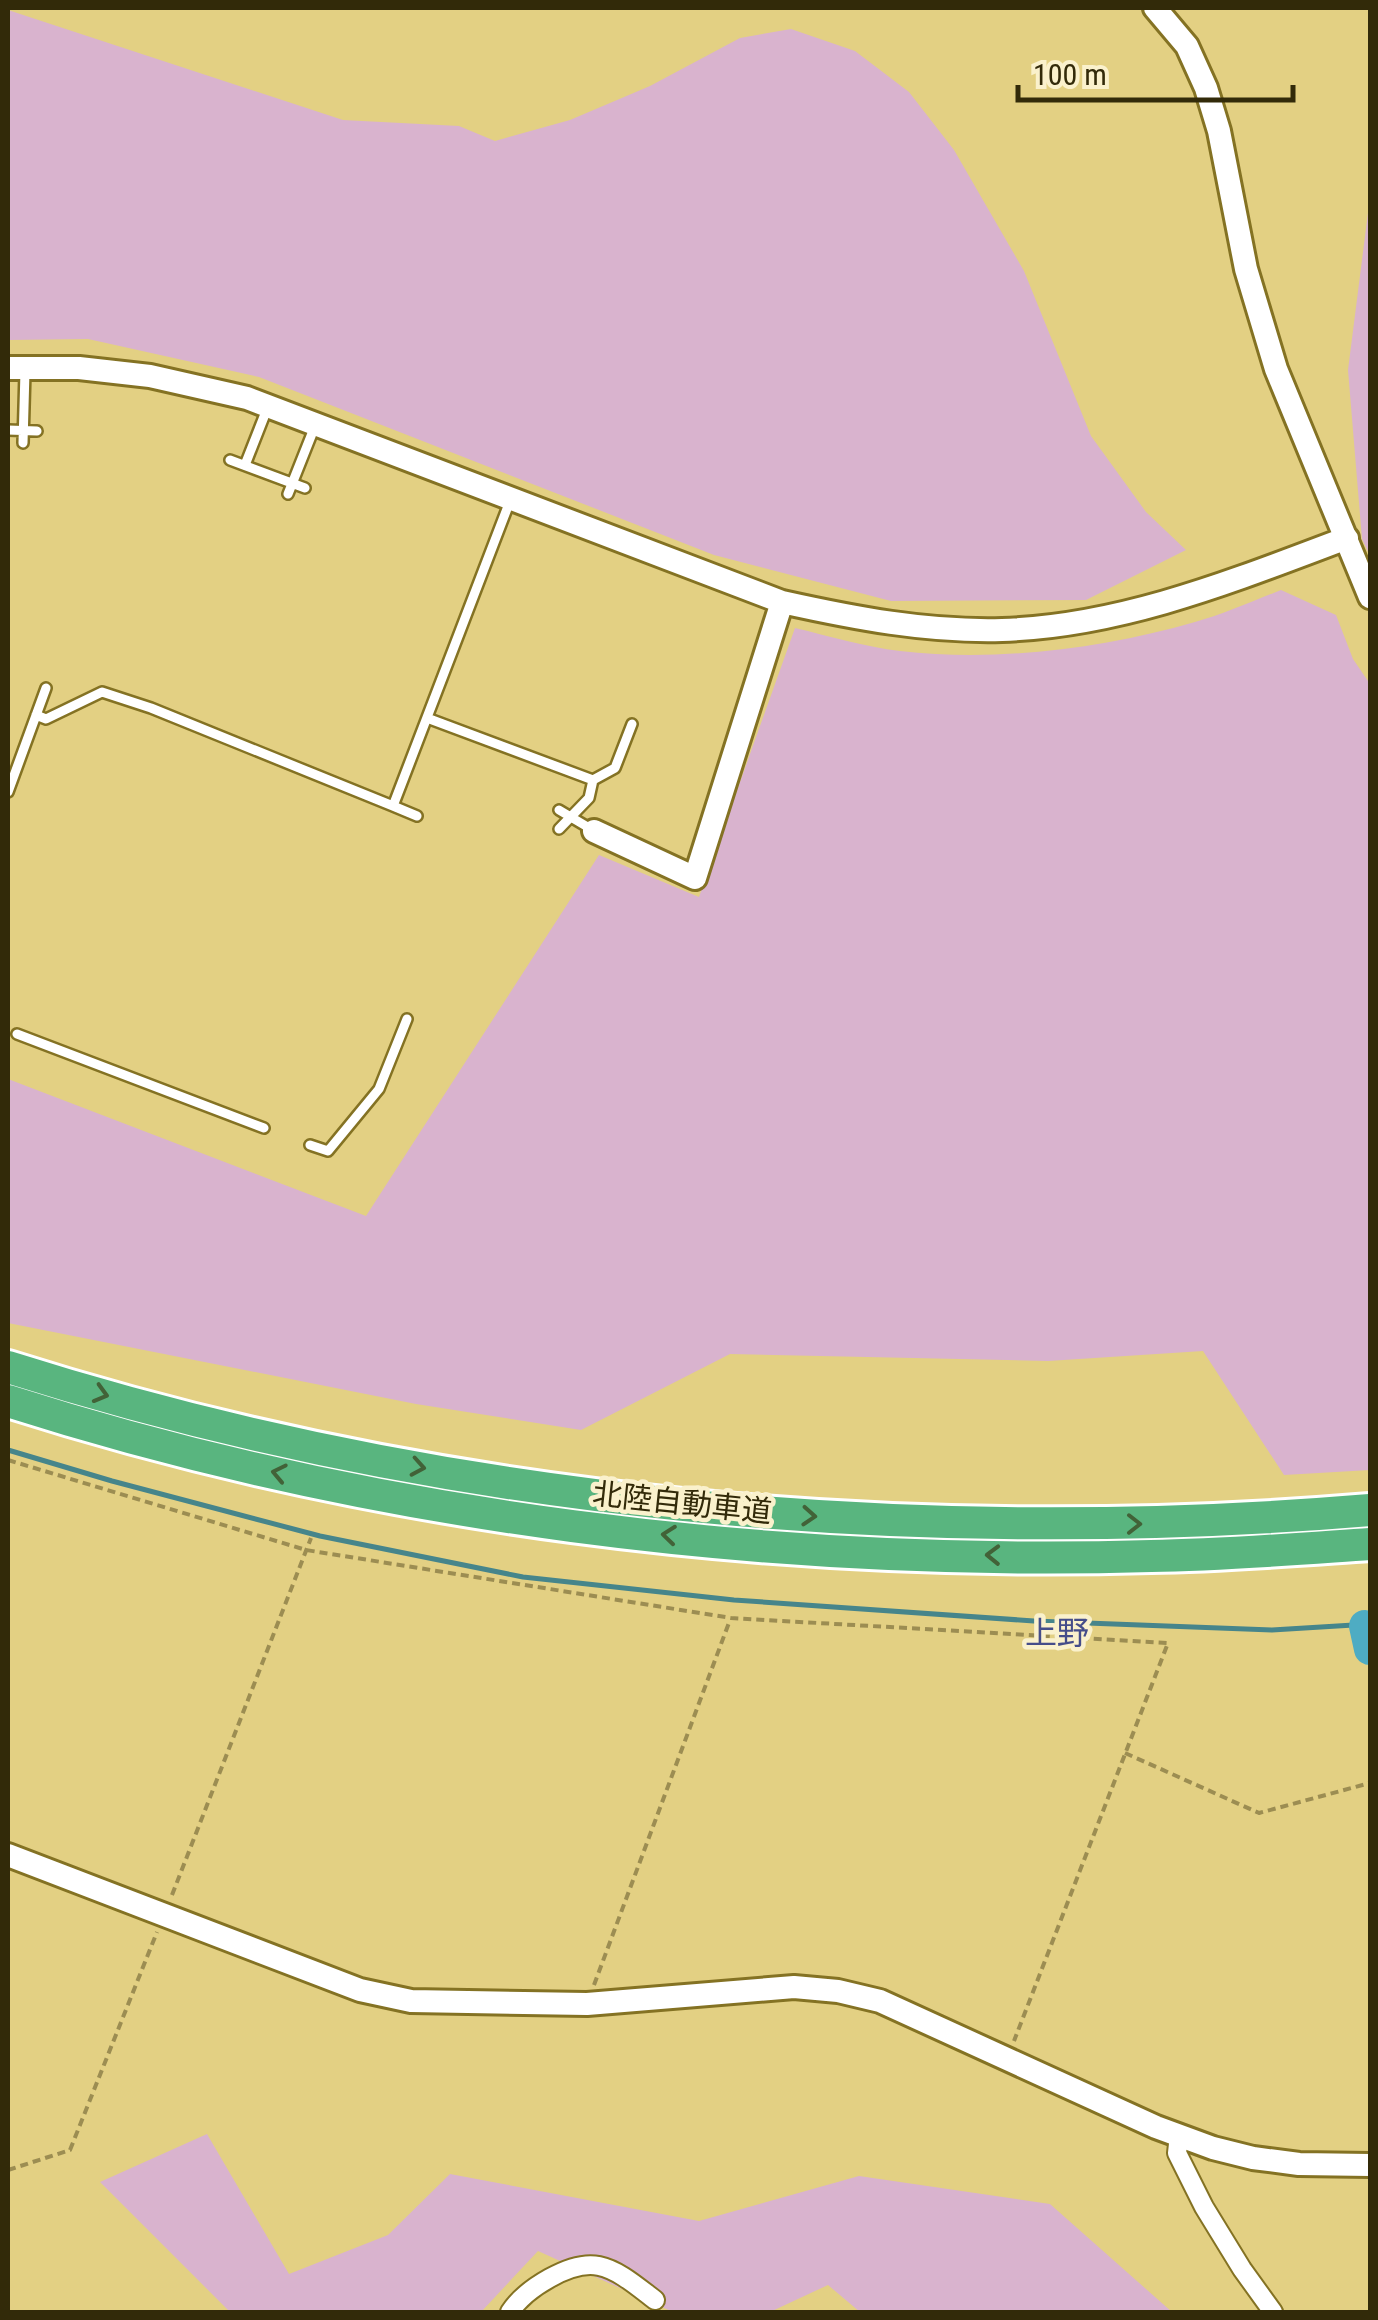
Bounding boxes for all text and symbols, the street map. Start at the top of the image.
scale bar [1018,40,1293,102]
text: 100 m [1033,57,1107,92]
one-way arrow [92,1382,109,1403]
one-way arrow [409,1456,426,1477]
one-way arrow [271,1463,288,1484]
street label: 北陸自動車道 [591,1476,773,1529]
one-way arrow [802,1505,818,1526]
one-way arrow [1128,1513,1143,1535]
one-way arrow [661,1525,677,1546]
one-way arrow [985,1545,1001,1566]
district label: 上野 [1025,1614,1089,1652]

